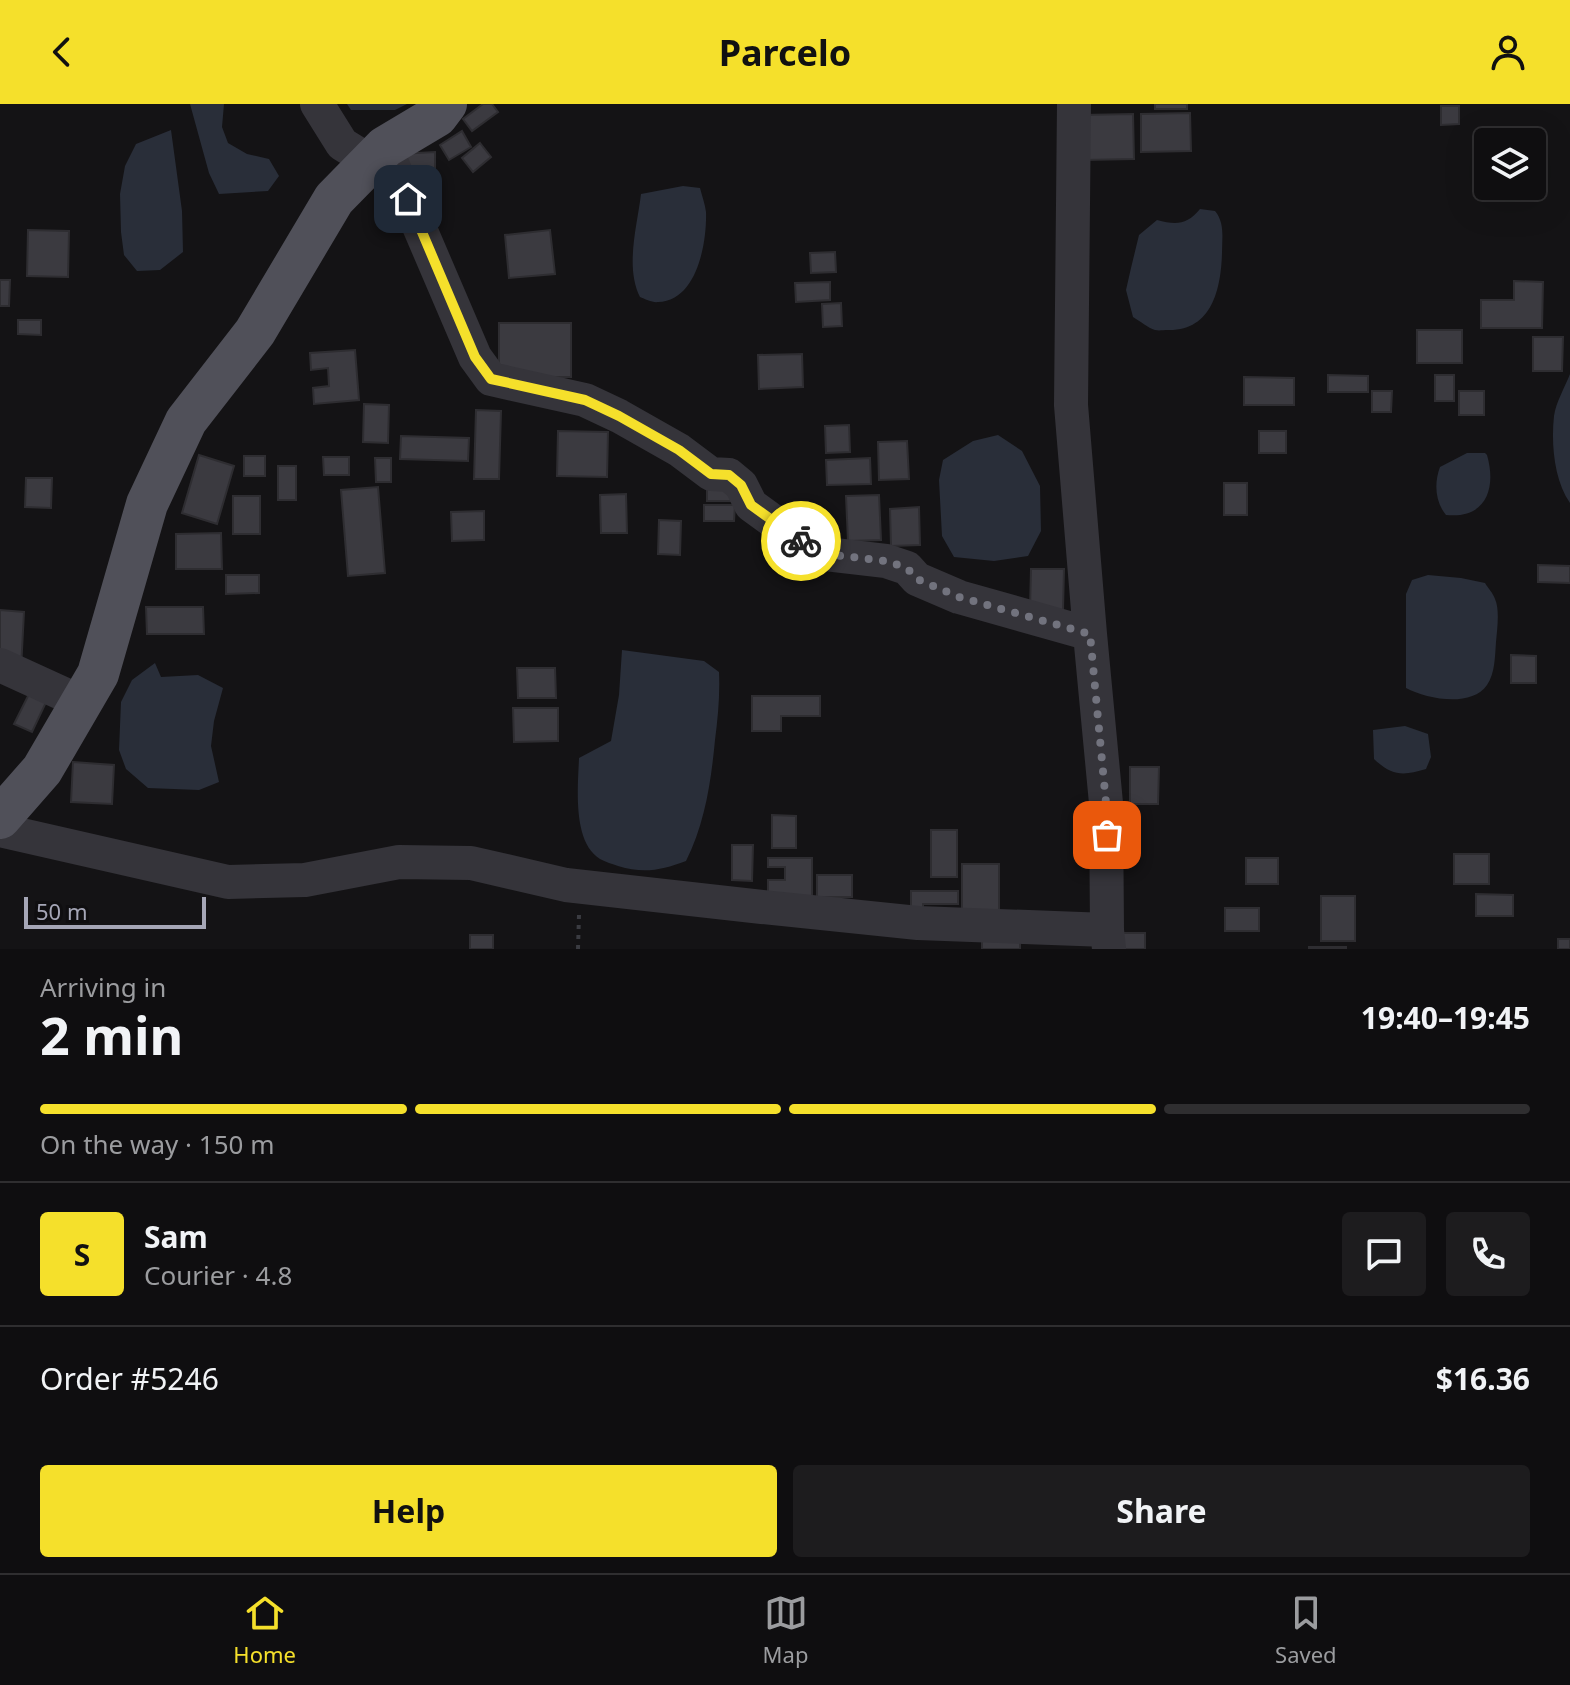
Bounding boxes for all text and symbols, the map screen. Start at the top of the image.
text: Parcelo [719,28,851,77]
icon: back [40,30,84,74]
icon: person [1486,30,1530,74]
map controls [1474,128,1546,200]
button: layers [1474,128,1546,200]
pin [374,165,442,233]
icon: home [386,177,430,221]
courier [761,501,841,581]
icon: bike [779,519,823,563]
pin [1073,801,1141,869]
icon: bag [1085,813,1129,857]
scale bar [24,893,206,929]
text: 50 m [36,896,87,926]
text: Arriving in [40,969,166,1005]
text: 19:40–19:45 [1361,997,1530,1038]
text: 2 min [40,999,183,1070]
text: On the way · 150 m [40,1126,274,1162]
button: chat [1342,1212,1426,1296]
button: phone [1446,1212,1530,1296]
text: Sam [144,1216,208,1257]
text: S [74,1234,90,1275]
text: Courier · 4.8 [144,1257,292,1293]
text: Order #5246 [40,1358,219,1399]
text: $16.36 [1436,1358,1530,1399]
button: Help [40,1465,777,1557]
button: Share [793,1465,1530,1557]
tab: Home [233,1591,296,1669]
tab: Map [763,1591,808,1669]
tab: Saved [1275,1591,1337,1669]

